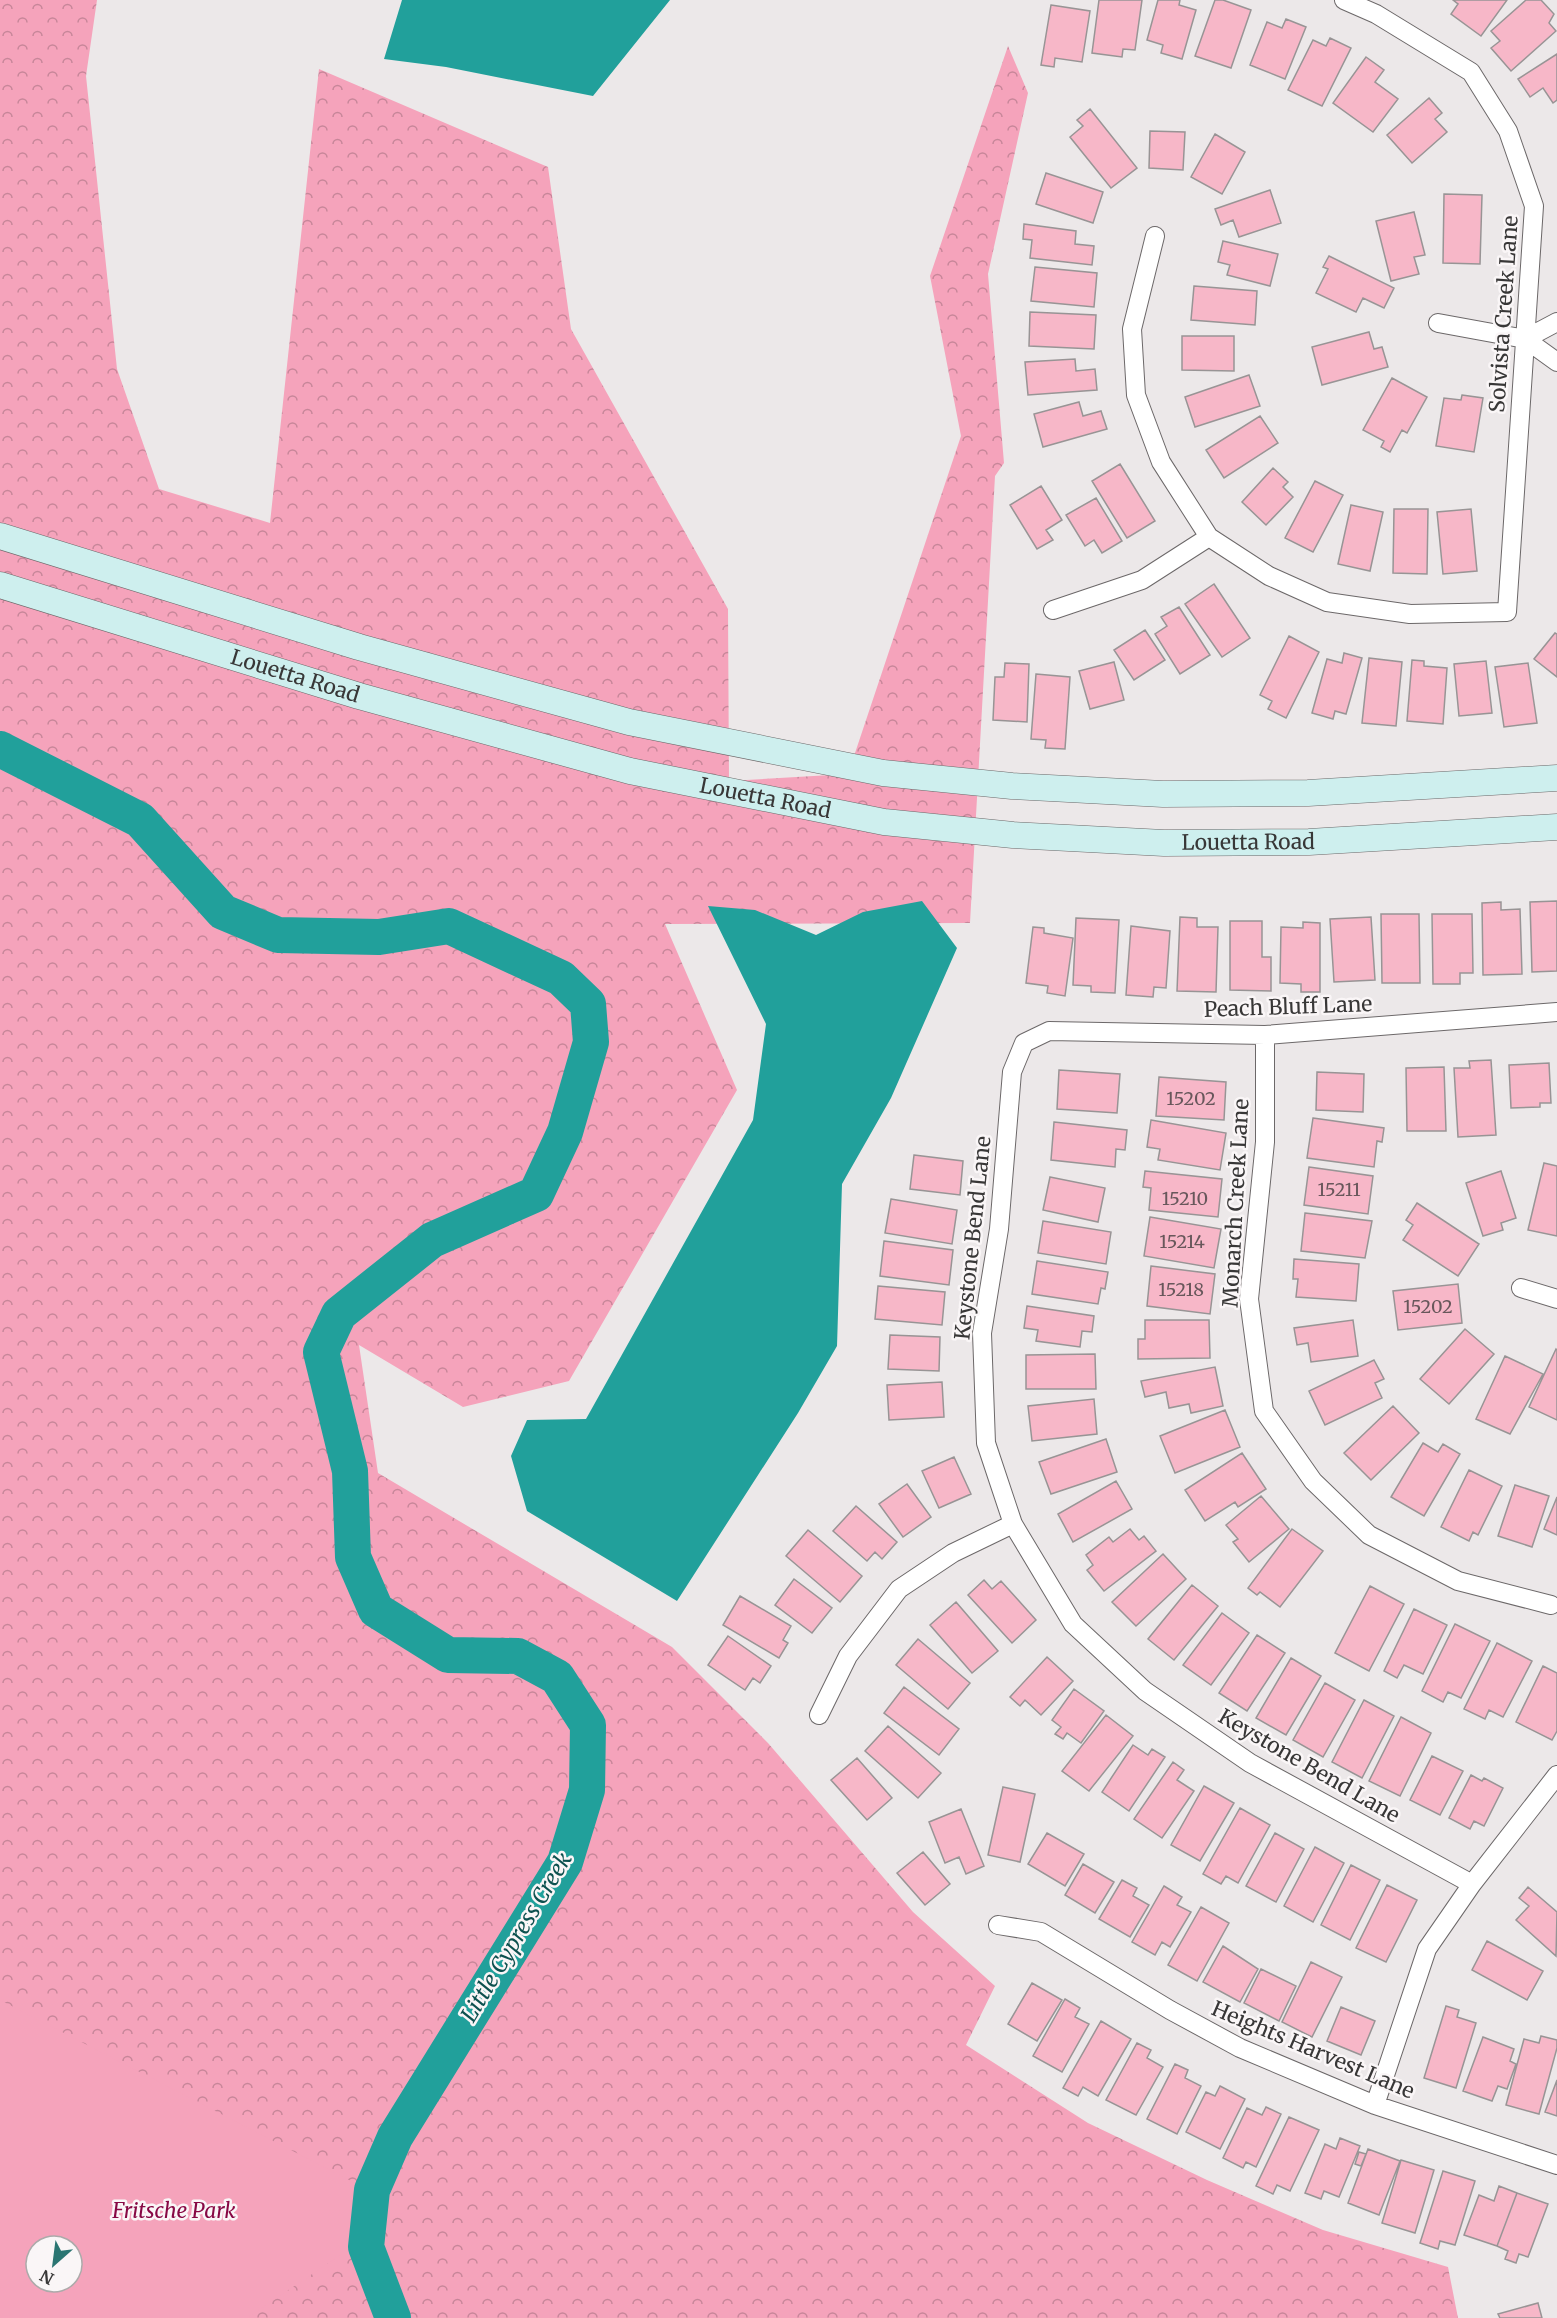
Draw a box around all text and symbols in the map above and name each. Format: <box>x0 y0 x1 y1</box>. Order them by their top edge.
street label: Solvista Creek Lane <box>1483 214 1524 413</box>
street label: Louetta Road <box>228 643 363 709</box>
street label: Louetta Road <box>697 771 834 824</box>
street label: Louetta Road <box>1181 828 1315 856</box>
street label: Peach Bluff Lane <box>1203 990 1373 1023</box>
house number: 15202 <box>1166 1087 1216 1110</box>
street label: Monarch Creek Lane <box>1217 1098 1254 1308</box>
street label: Keystone Bend Lane <box>948 1135 997 1341</box>
house number: 15211 <box>1317 1178 1361 1201</box>
house number: 15210 <box>1162 1187 1208 1210</box>
house number: 15214 <box>1159 1230 1205 1253</box>
house number: 15218 <box>1158 1278 1204 1301</box>
house number: 15202 <box>1403 1295 1453 1318</box>
street label: Keystone Bend Lane <box>1214 1703 1405 1828</box>
water label: Little Cypress Creek <box>454 1847 578 2027</box>
street label: Heights Harvest Lane <box>1208 1995 1419 2104</box>
park label: Fritsche Park <box>111 2197 236 2224</box>
north arrow <box>24 2234 84 2294</box>
text: N <box>36 2265 57 2289</box>

